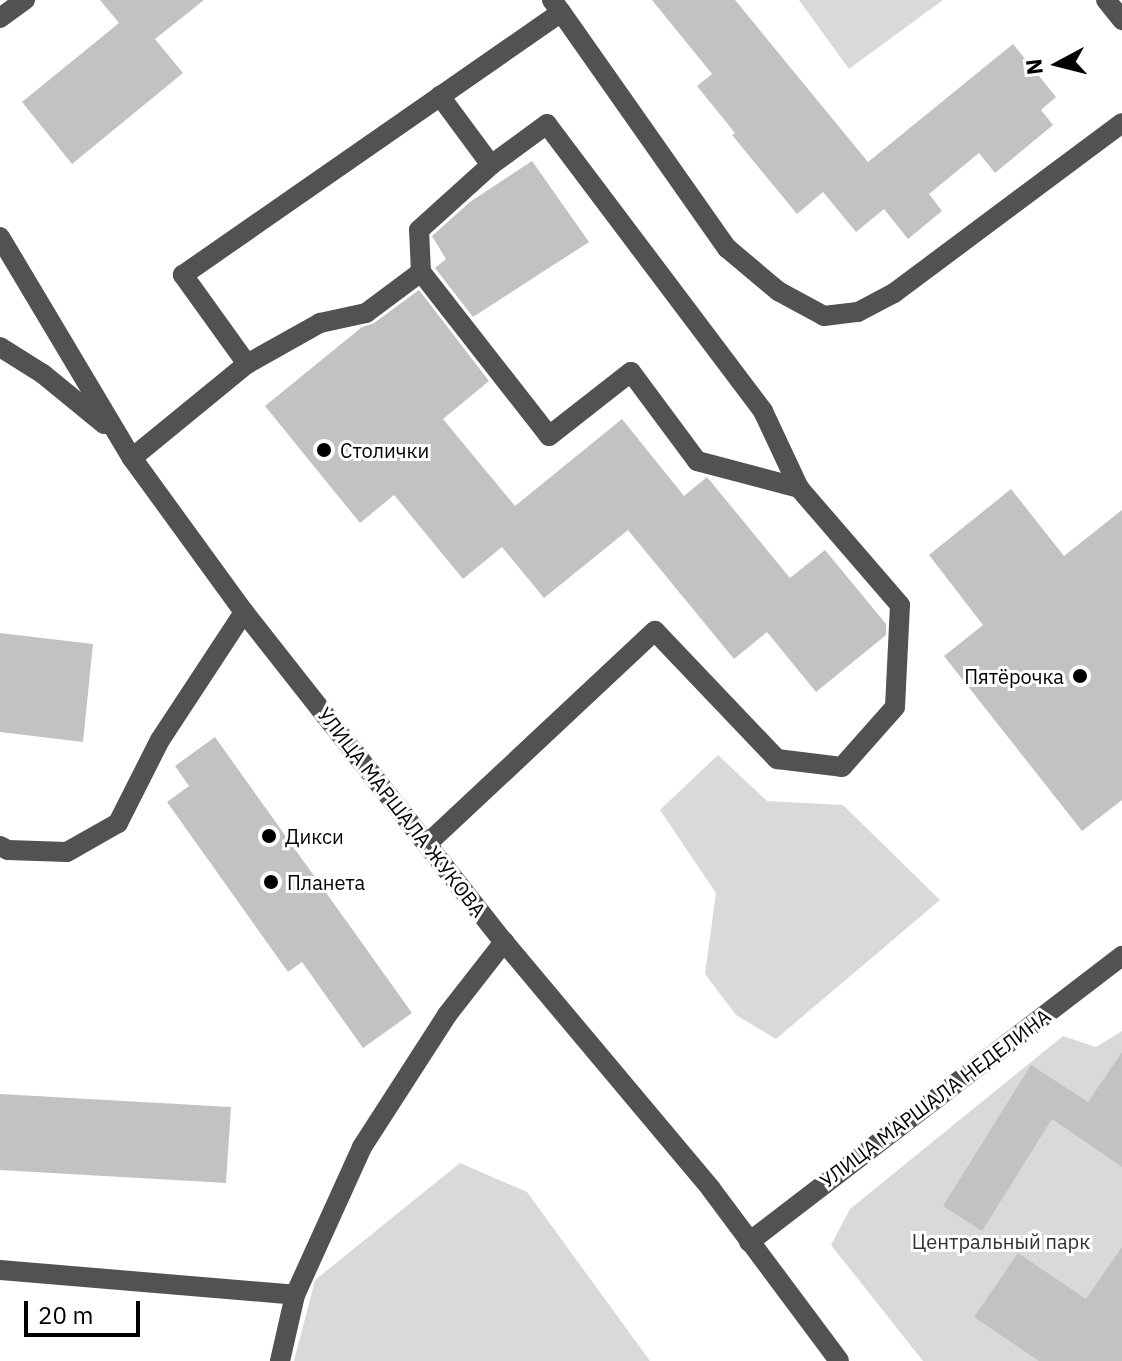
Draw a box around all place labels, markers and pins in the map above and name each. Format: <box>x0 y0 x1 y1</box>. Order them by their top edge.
place label: Столички <box>340 438 429 462</box>
marker: Столички <box>315 441 333 459</box>
place label: Пятёрочка <box>964 664 1064 688</box>
marker: Пятёрочка <box>1071 667 1089 685</box>
place label: Дикси <box>285 824 344 848</box>
marker: Дикси <box>260 827 278 845</box>
place label: Планета <box>287 870 365 894</box>
marker: Планета <box>262 873 280 891</box>

